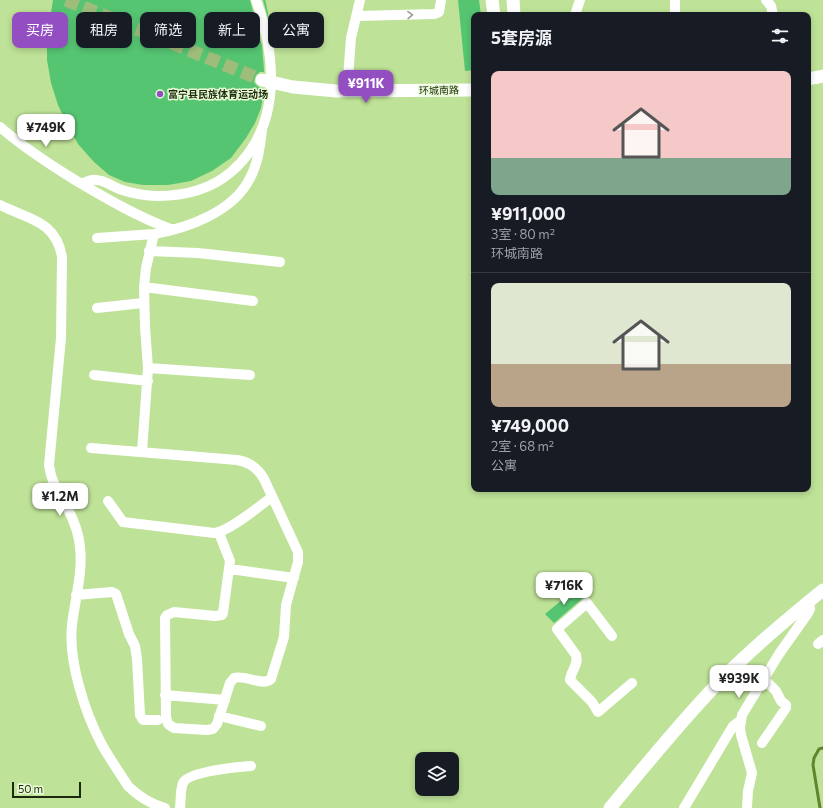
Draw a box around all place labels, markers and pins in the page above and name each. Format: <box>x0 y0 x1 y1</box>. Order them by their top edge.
pin: ¥911K <box>338 70 394 104</box>
place label: 富宁县民族体育运动场 <box>168 88 268 100</box>
marker: 富宁县民族体育运动场 <box>155 89 165 99</box>
pin: ¥749K <box>18 114 74 148</box>
pin: ¥1.2M <box>32 483 88 517</box>
pin: ¥716K <box>536 572 592 606</box>
pin: ¥939K <box>711 665 767 699</box>

